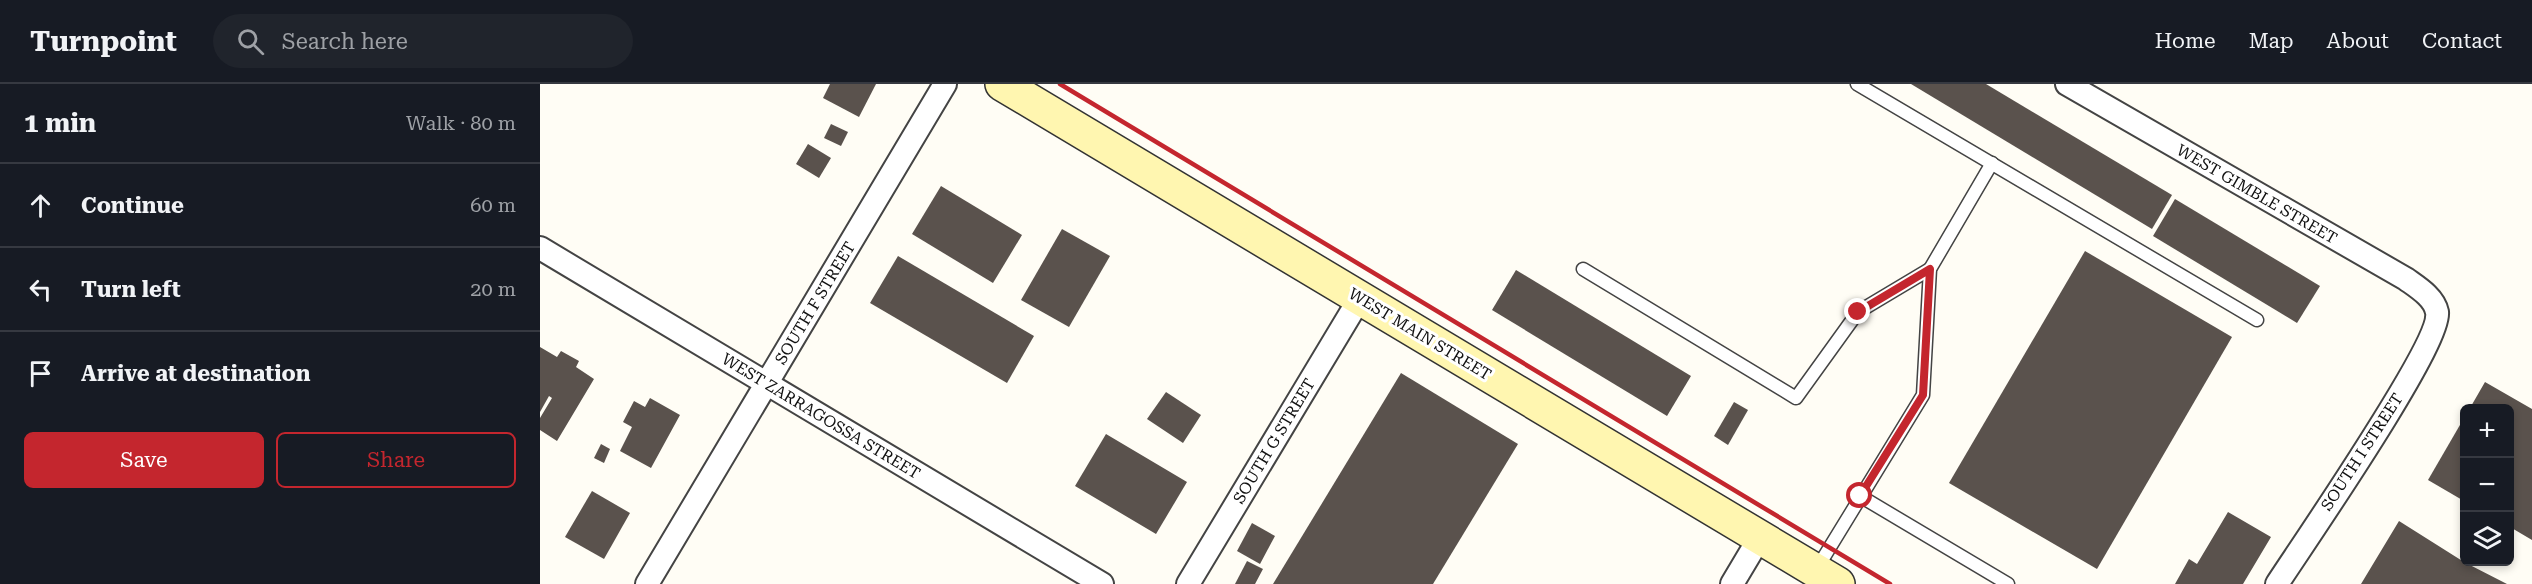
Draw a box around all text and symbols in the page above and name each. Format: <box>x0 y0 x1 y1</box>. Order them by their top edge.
search box <box>213 14 633 68</box>
text: Turnpoint <box>30 25 177 58</box>
icon: search <box>234 25 267 58</box>
text: Search here <box>282 29 408 54</box>
text: Home <box>2155 29 2216 53</box>
text: Map <box>2249 29 2294 53</box>
text: About <box>2327 29 2389 53</box>
text: Contact <box>2422 29 2502 53</box>
text: 1 min <box>24 108 96 138</box>
text: Walk · 80 m <box>406 111 516 135</box>
street label: WEST GIMBLE STREET <box>2173 140 2341 248</box>
icon: ahead <box>24 189 57 222</box>
text: Continue <box>81 193 184 218</box>
text: 60 m <box>470 193 516 217</box>
street label: SOUTH F STREET <box>771 238 859 368</box>
icon: left <box>24 273 57 306</box>
text: Turn left <box>81 277 181 302</box>
text: 20 m <box>470 277 516 301</box>
street label: WEST MAIN STREET <box>1345 284 1495 384</box>
route end <box>1844 298 1870 324</box>
street label: WEST ZARRAGOSSA STREET <box>718 349 924 483</box>
icon: arrive <box>24 357 57 390</box>
text: Arrive at destination <box>81 361 310 386</box>
street label: SOUTH G STREET <box>1229 375 1319 507</box>
street label: SOUTH I STREET <box>2317 390 2407 514</box>
map controls <box>2460 404 2514 566</box>
button: + <box>2460 404 2514 458</box>
button: Save <box>24 432 264 488</box>
button: Share <box>276 432 516 488</box>
button: − <box>2460 458 2514 512</box>
route start <box>1846 482 1872 508</box>
button: layers <box>2460 512 2514 566</box>

